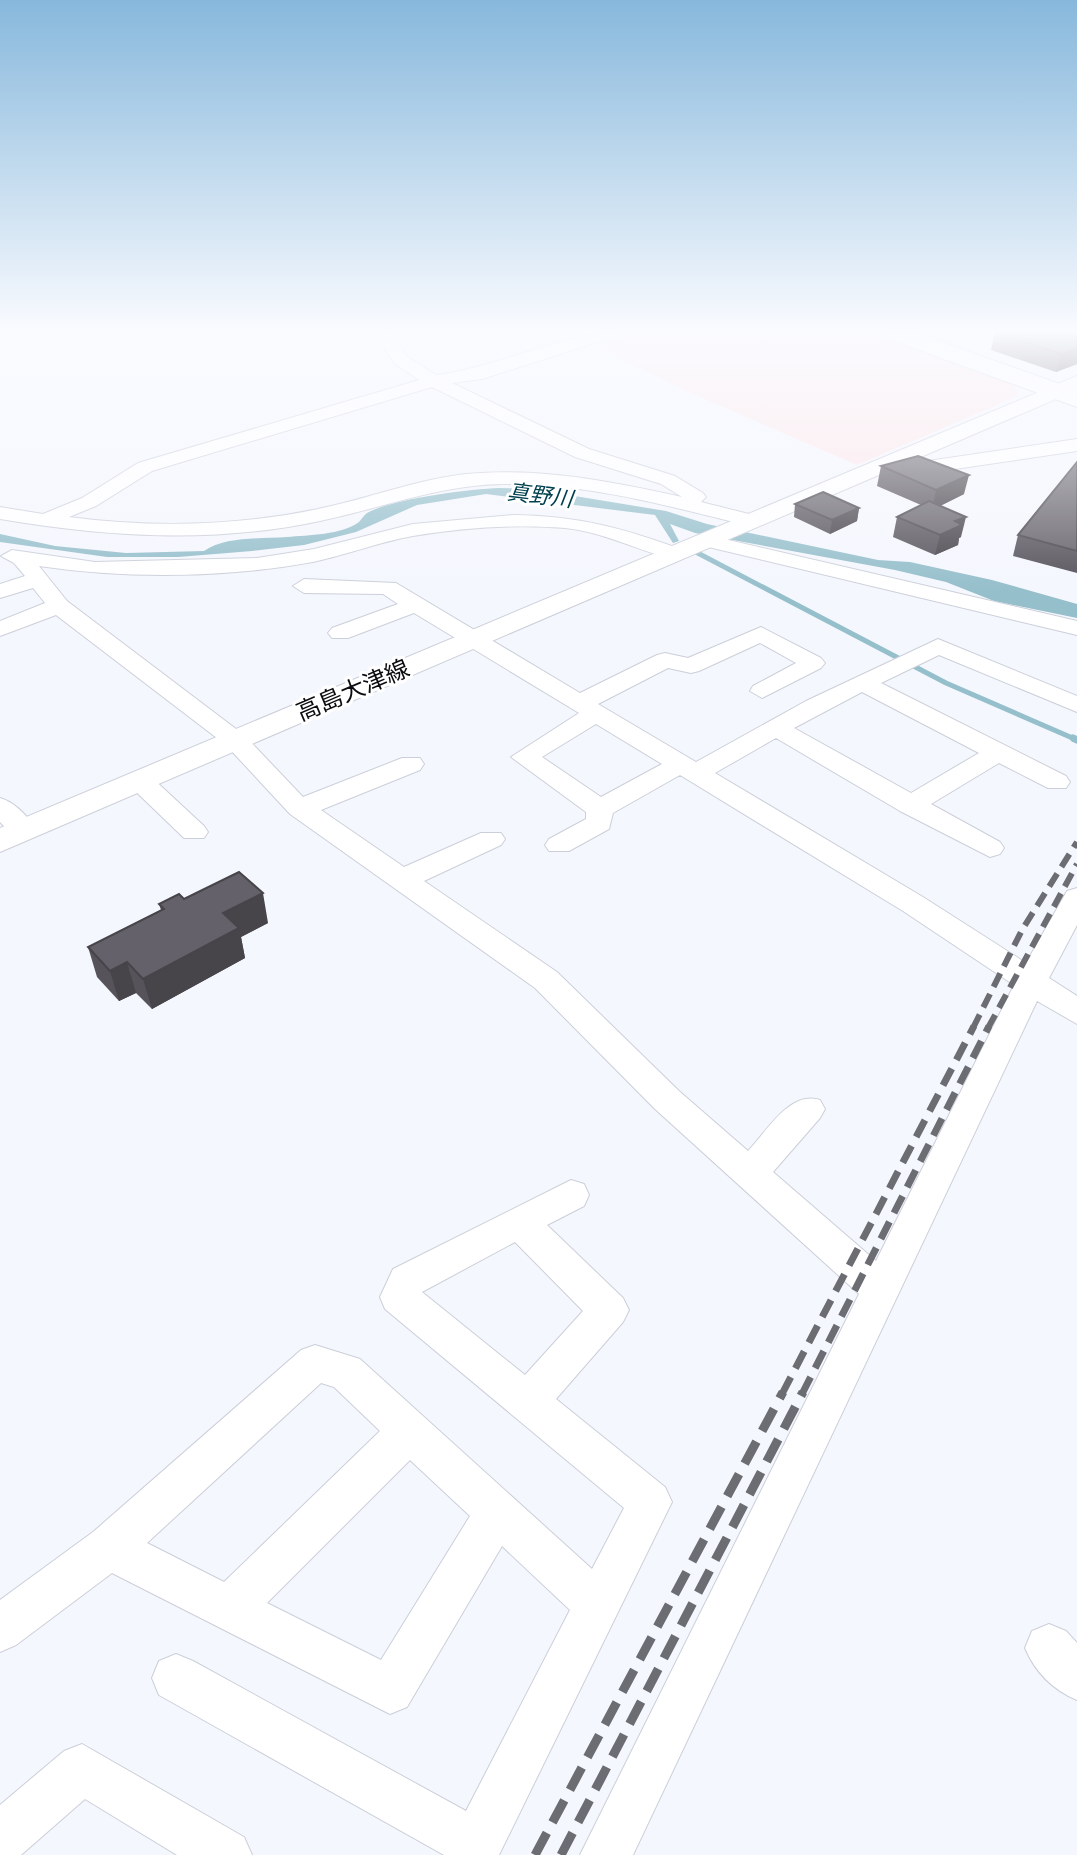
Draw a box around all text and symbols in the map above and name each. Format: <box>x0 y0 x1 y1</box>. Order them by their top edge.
water label: 真野川 <box>505 476 577 516</box>
street label: 高島大津線 <box>291 651 415 731</box>

